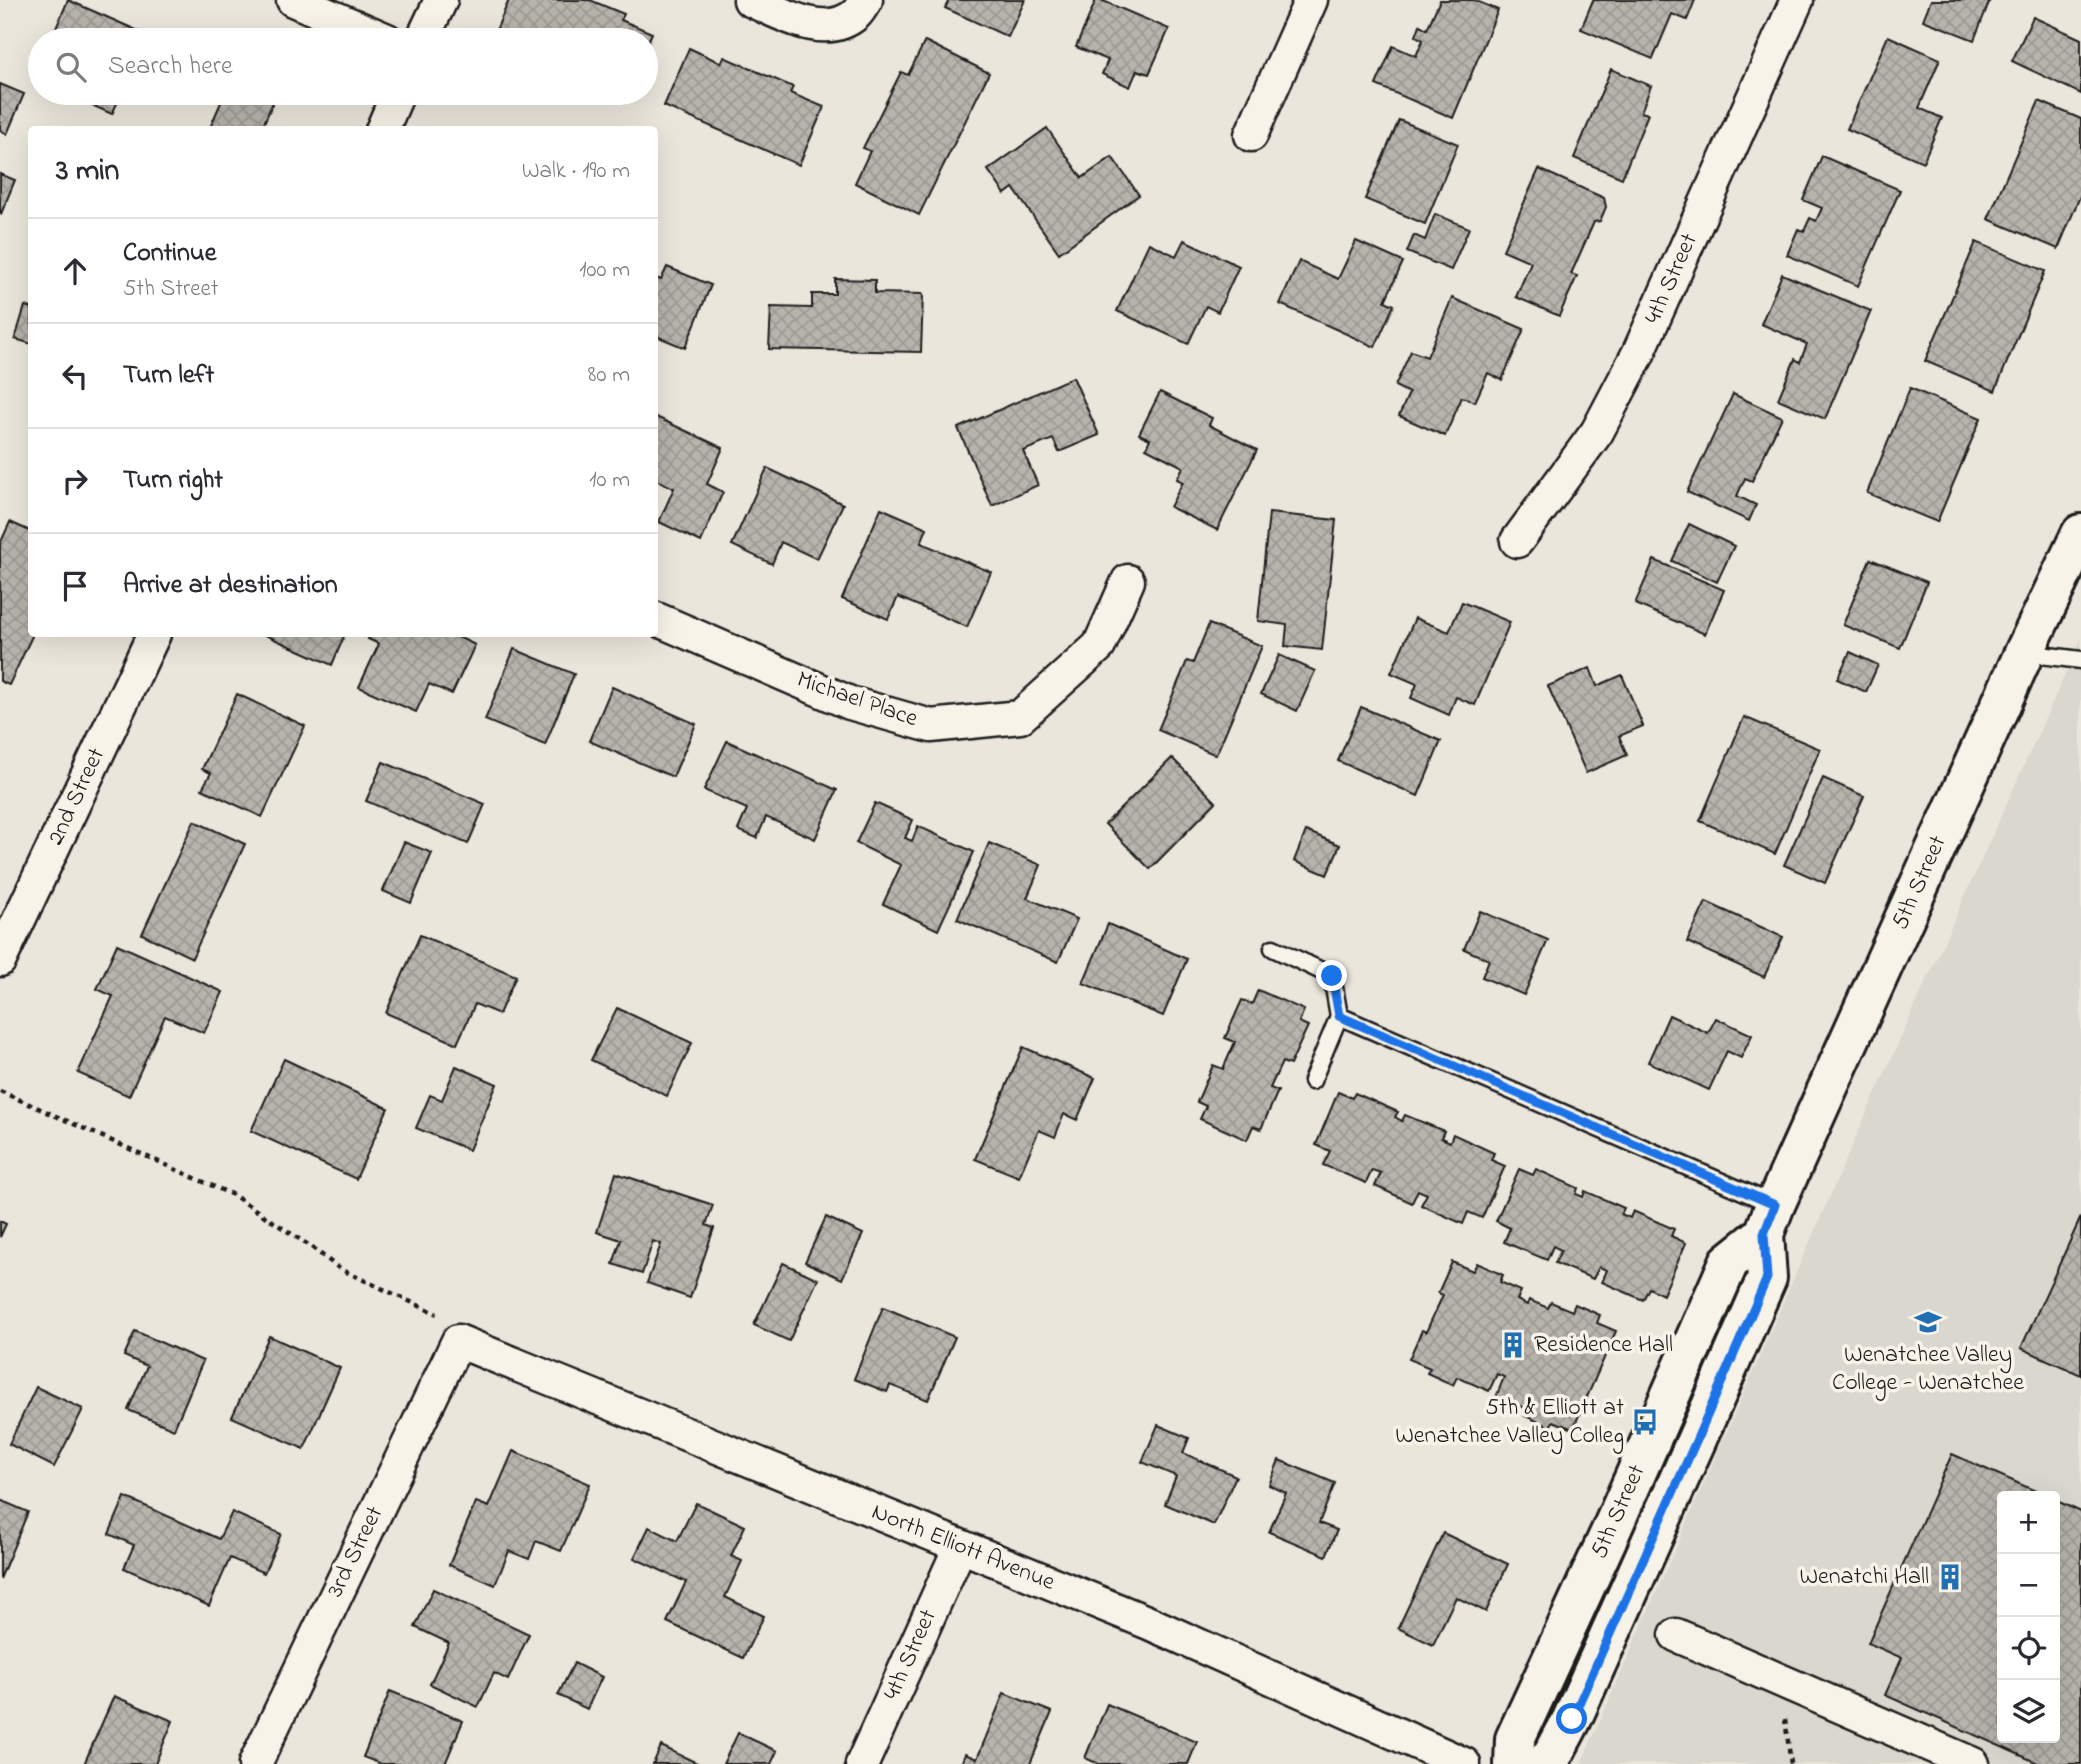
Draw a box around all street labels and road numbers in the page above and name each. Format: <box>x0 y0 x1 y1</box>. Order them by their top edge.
street label: 4th Street <box>1637 228 1707 330</box>
street label: Michael Place <box>792 663 922 737</box>
street label: 2nd Street <box>39 743 115 851</box>
street label: 5th Street <box>1884 830 1956 936</box>
street label: 5th Street <box>1583 1459 1655 1565</box>
street label: North Elliott Avenue <box>866 1495 1060 1601</box>
street label: 3rd Street <box>319 1501 393 1603</box>
street label: 4th Street <box>876 1604 946 1706</box>

